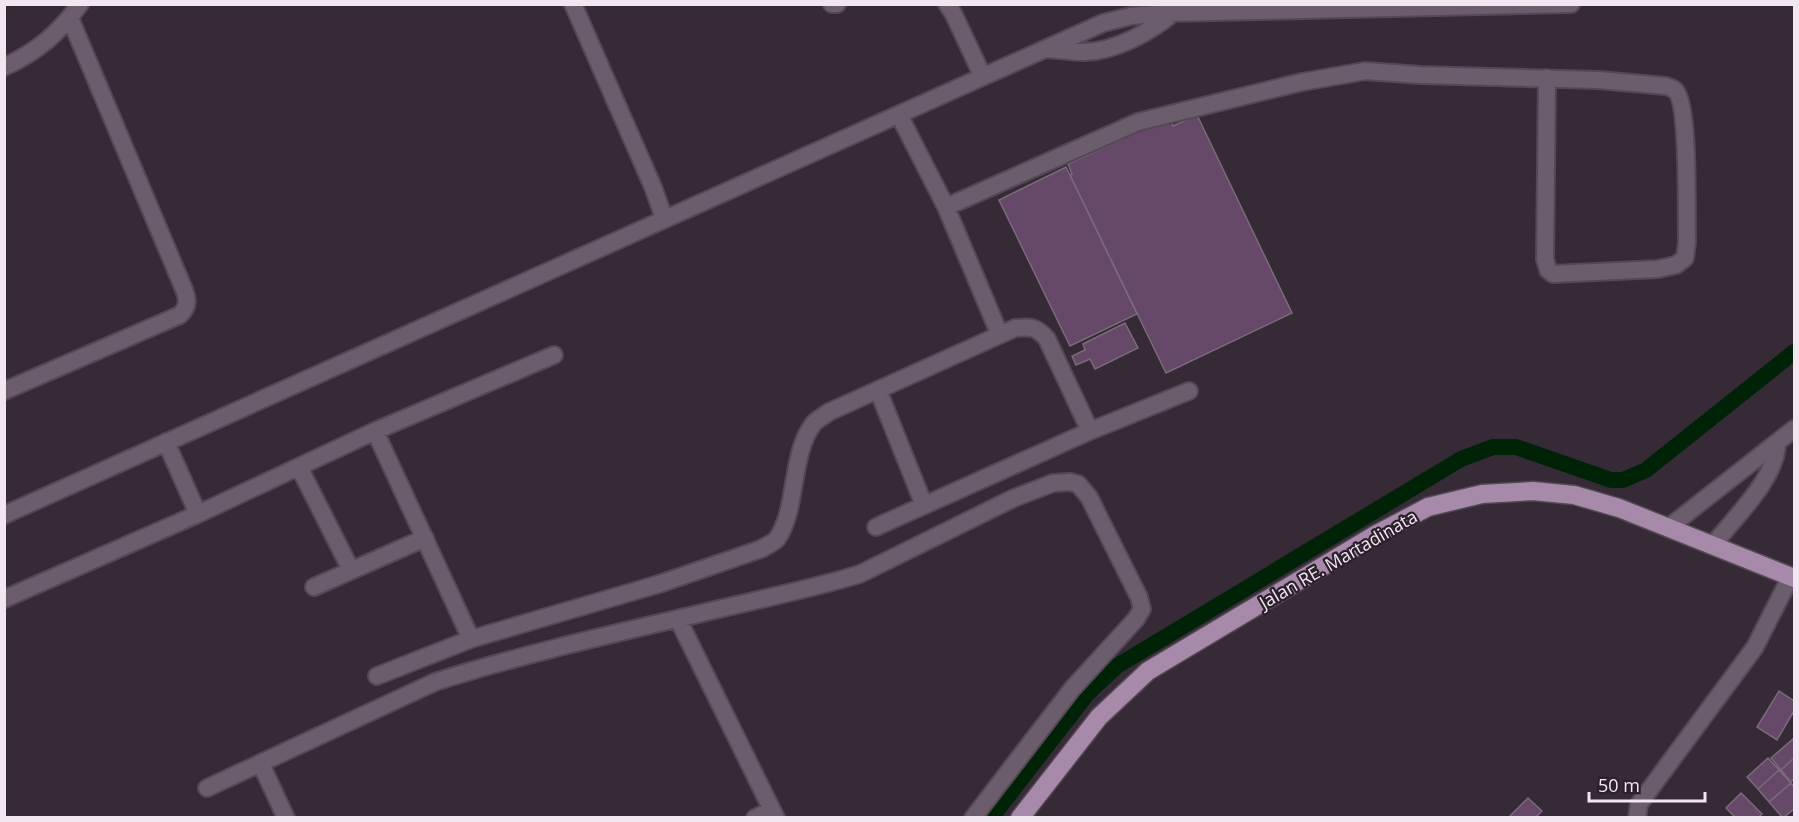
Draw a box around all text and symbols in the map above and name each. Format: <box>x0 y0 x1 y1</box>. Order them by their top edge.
street label: Jalan RE. Martadinata <box>1253 504 1421 615</box>
scale bar <box>1589 765 1704 803</box>
text: 50 m <box>1598 773 1640 797</box>

